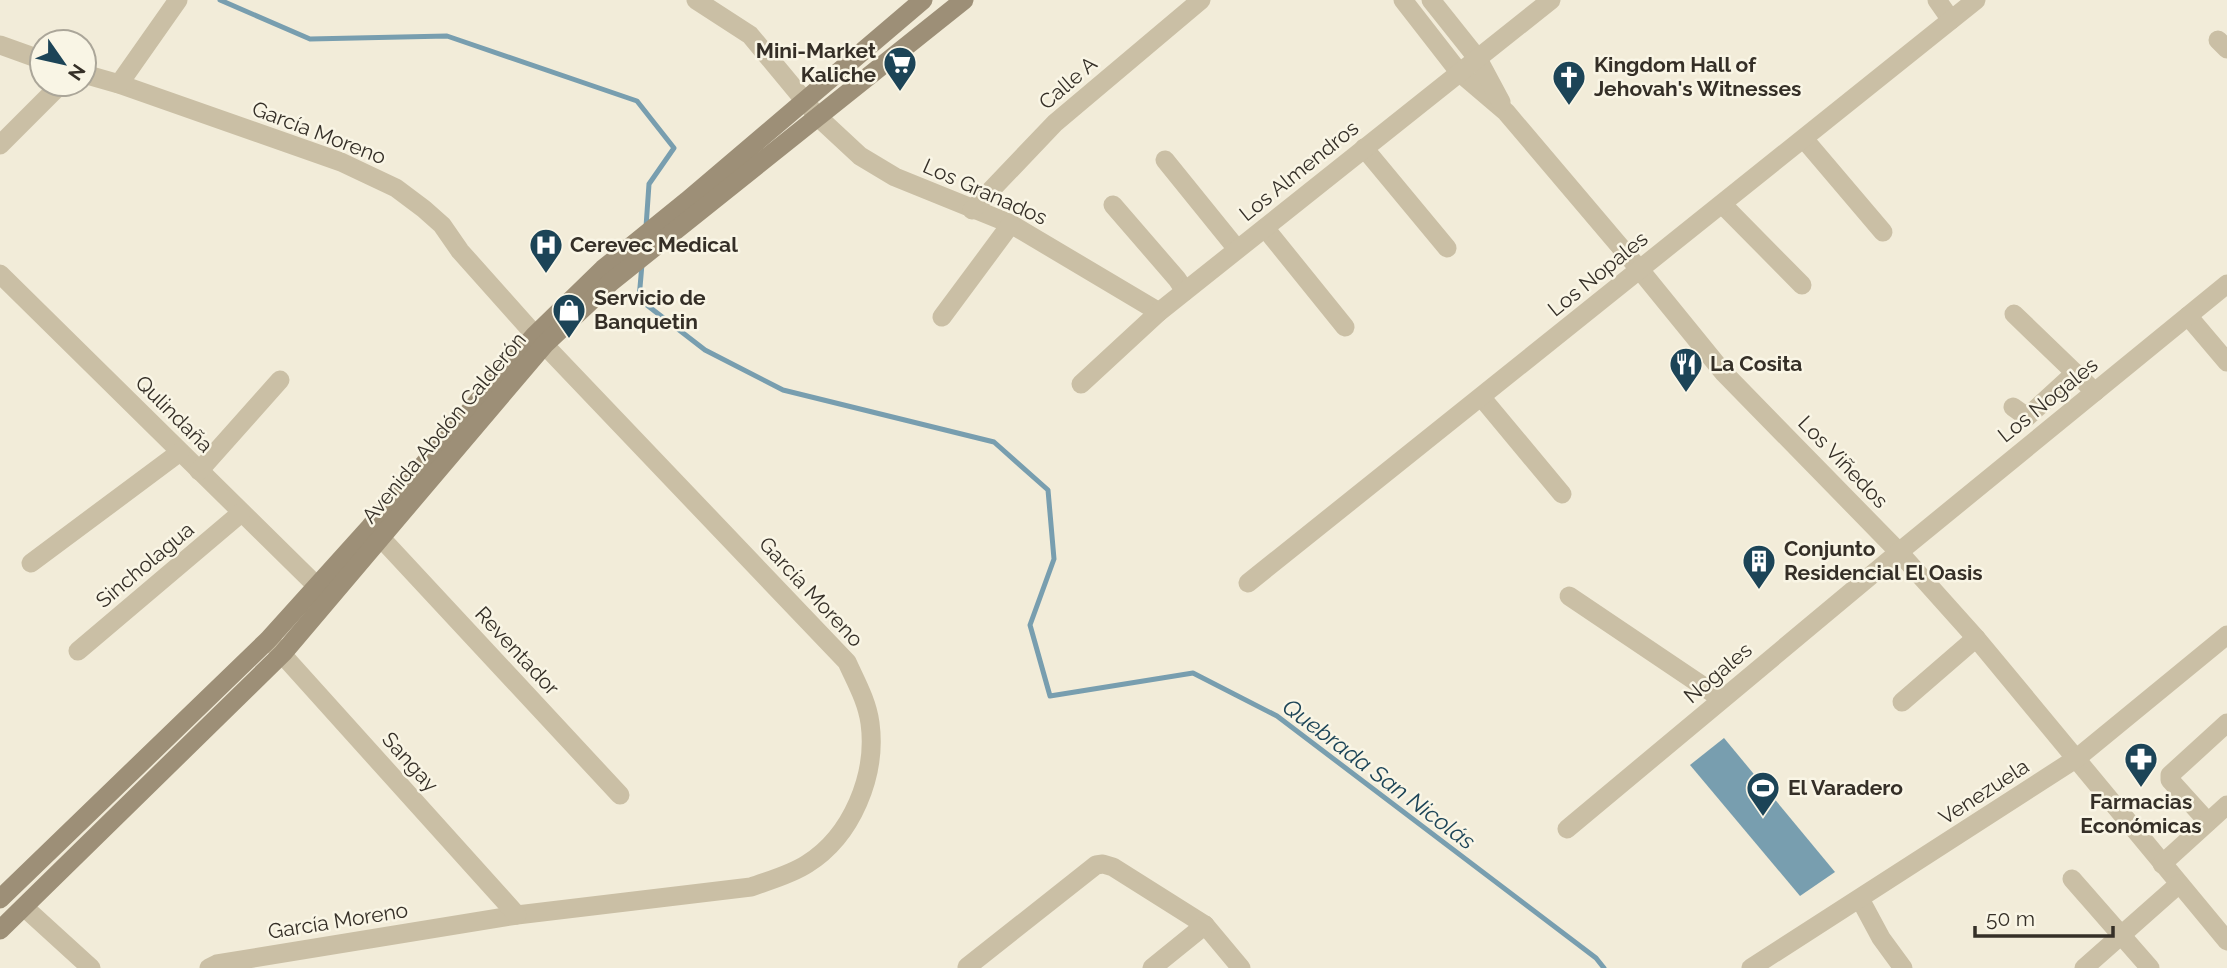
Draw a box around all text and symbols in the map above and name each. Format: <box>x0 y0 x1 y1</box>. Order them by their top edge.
north arrow <box>28 28 98 98</box>
place label: Mini-Market Kaliche <box>756 38 876 87</box>
supermarket icon: Mini-Market Kaliche <box>881 44 919 93</box>
street label: Calle A <box>1034 51 1102 115</box>
place label: Kingdom Hall of Jehovah's Witnesses <box>1594 52 1801 101</box>
church icon: Kingdom Hall of Jehovah's Witnesses <box>1550 58 1588 107</box>
text: N <box>64 60 90 85</box>
street label: García Moreno <box>249 96 390 170</box>
street label: Los Almendros <box>1234 115 1363 226</box>
street label: Los Granados <box>919 153 1051 230</box>
hospital icon: Cerevec Medical <box>527 226 565 275</box>
street label: Los Nopales <box>1543 226 1653 321</box>
place label: Cerevec Medical <box>570 232 738 257</box>
place label: Servicio de Banquetin <box>594 285 706 334</box>
shop icon: Servicio de Banquetin <box>550 291 588 340</box>
street label: Avenida Abdón Calderón <box>356 327 531 528</box>
restaurant icon: La Cosita <box>1667 345 1705 394</box>
place label: La Cosita <box>1710 351 1802 376</box>
street label: Los Nogales <box>1993 352 2103 447</box>
street label: Qulindaña <box>131 370 218 457</box>
street label: Los Viñedos <box>1793 410 1893 513</box>
street label: Sincholagua <box>91 517 199 613</box>
street label: García Moreno <box>754 531 869 652</box>
place label: Conjunto Residencial El Oasis <box>1784 536 1983 585</box>
building icon: Conjunto Residencial El Oasis <box>1740 542 1778 591</box>
street label: Reventador <box>470 601 565 701</box>
street label: Nogales <box>1679 637 1757 708</box>
water label: Quebrada San Nicolás <box>1278 693 1481 855</box>
street label: Sangay <box>377 727 444 797</box>
pharmacy icon: Farmacias Económicas <box>2122 740 2160 789</box>
street label: Venezuela <box>1934 753 2033 830</box>
sports icon: El Varadero <box>1744 769 1782 818</box>
place label: El Varadero <box>1788 775 1903 800</box>
place label: Farmacias Económicas <box>2080 789 2202 838</box>
scale bar <box>1975 894 2113 938</box>
street label: García Moreno <box>266 897 410 944</box>
text: 50 m <box>1986 906 2035 931</box>

